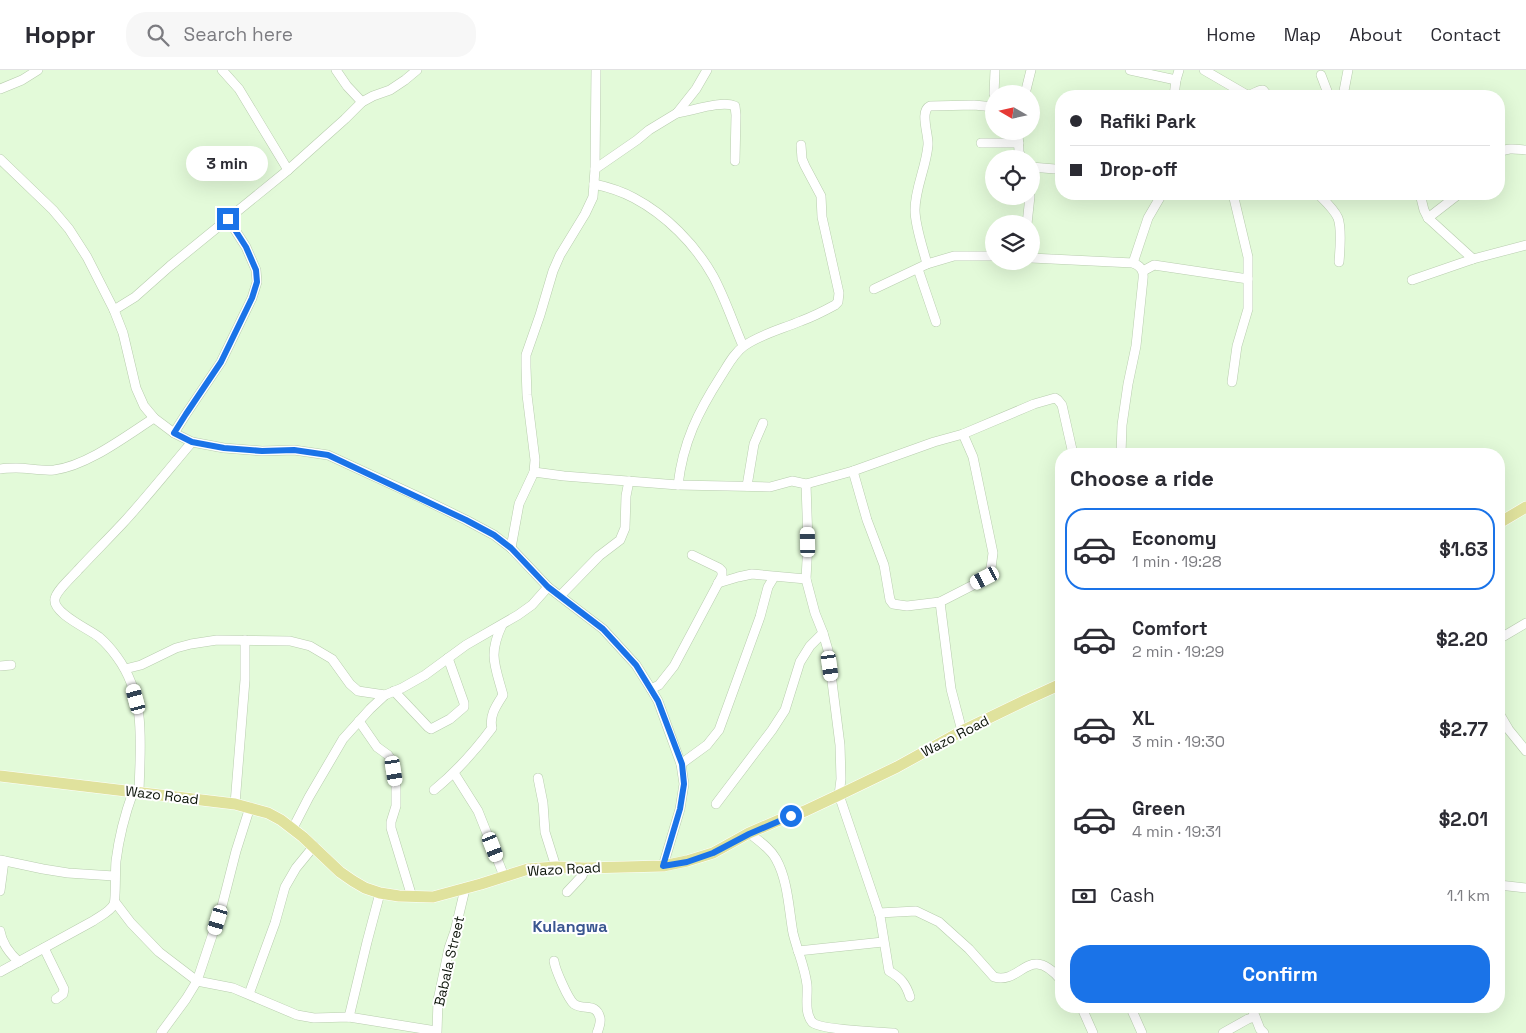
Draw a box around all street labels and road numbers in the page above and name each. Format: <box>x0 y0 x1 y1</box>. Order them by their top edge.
street label: Wazo Road <box>918 711 992 761</box>
street label: Wazo Road <box>124 782 200 808</box>
street label: Wazo Road <box>527 858 601 880</box>
street label: Babala Street <box>430 914 468 1008</box>

